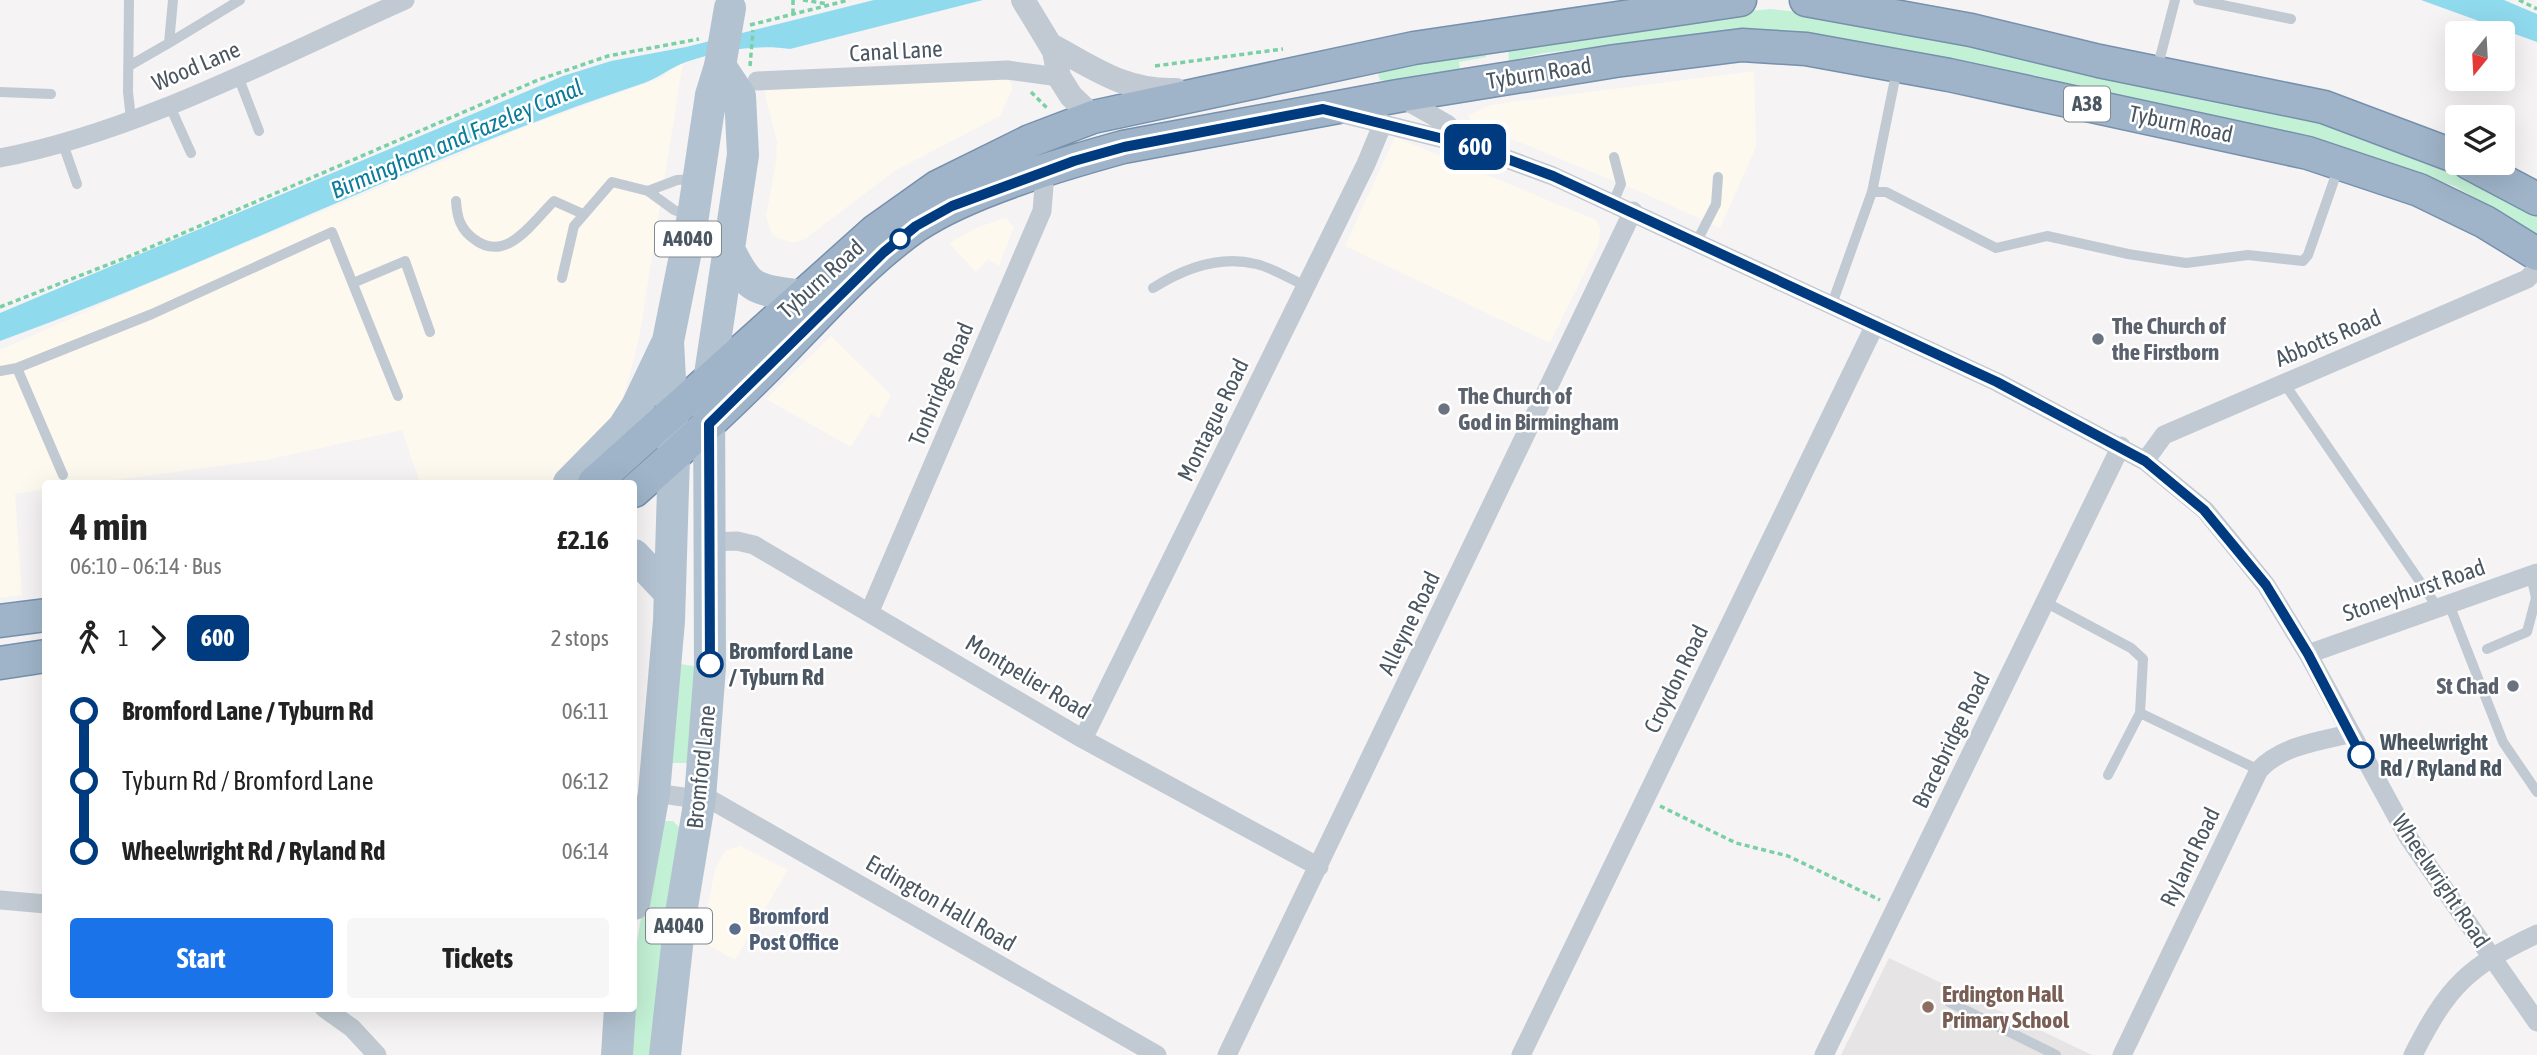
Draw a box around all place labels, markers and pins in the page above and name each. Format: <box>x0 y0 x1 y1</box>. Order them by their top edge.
unlabelled marker <box>890 229 910 249</box>
place label: The Church of the Firstborn <box>2111 313 2226 365</box>
marker: The Church of the Firstborn <box>2090 331 2106 347</box>
place label: The Church of God in Birmingham <box>1458 383 1619 435</box>
marker: The Church of God in Birmingham <box>1436 401 1452 417</box>
place label: Bromford Lane / Tyburn Rd <box>729 638 853 690</box>
marker: Bromford Lane / Tyburn Rd <box>697 651 723 677</box>
place label: St Chad <box>2436 673 2499 699</box>
marker: St Chad <box>2505 678 2521 694</box>
place label: Wheelwright Rd / Ryland Rd <box>2379 729 2502 781</box>
marker: Wheelwright Rd / Ryland Rd <box>2348 742 2374 768</box>
place label: Bromford Post Office <box>749 903 839 955</box>
marker: Bromford Post Office <box>727 921 743 937</box>
place label: Erdington Hall Primary School <box>1942 981 2070 1033</box>
marker: Erdington Hall Primary School <box>1920 999 1936 1015</box>

